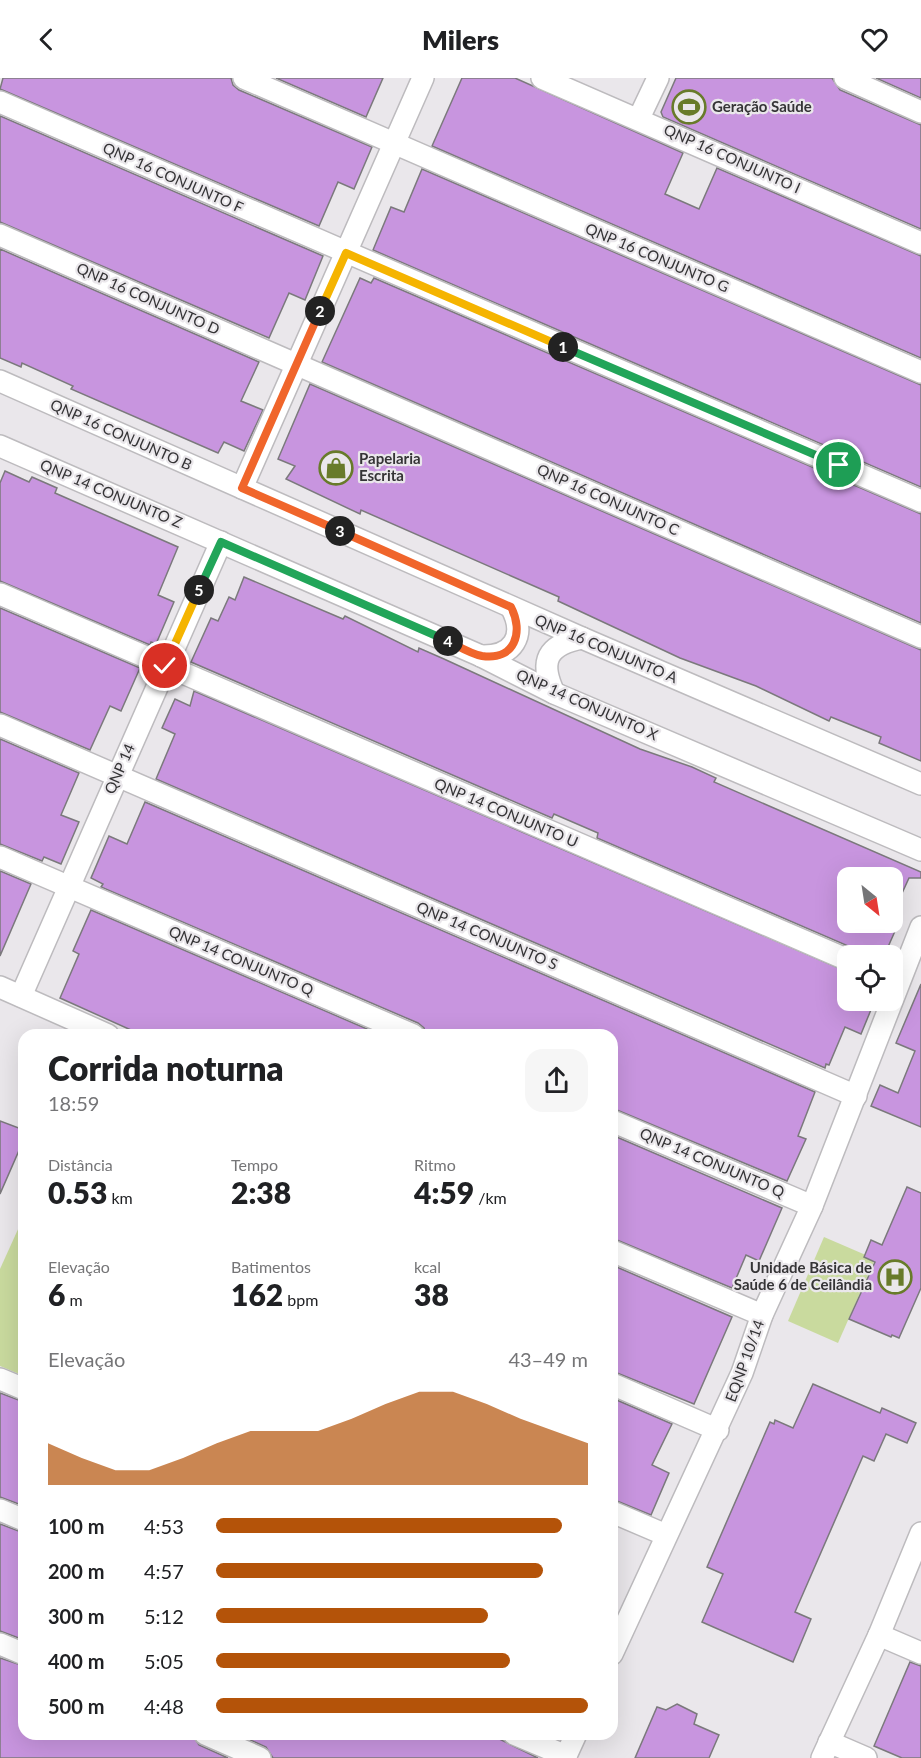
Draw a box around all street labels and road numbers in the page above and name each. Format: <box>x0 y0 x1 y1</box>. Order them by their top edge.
street label: QNP 16 CONJUNTO I <box>661 120 804 196</box>
street label: QNP 16 CONJUNTO F <box>100 138 246 216</box>
street label: QNP 16 CONJUNTO G <box>583 219 732 296</box>
street label: QNP 16 CONJUNTO D <box>74 258 223 338</box>
street label: QNP 16 CONJUNTO B <box>48 395 195 473</box>
street label: QNP 14 CONJUNTO Z <box>38 455 185 531</box>
street label: QNP 16 CONJUNTO C <box>535 460 682 539</box>
street label: QNP 16 CONJUNTO A <box>532 610 681 687</box>
street label: QNP 14 CONJUNTO X <box>514 665 661 744</box>
street label: QNP 14 <box>100 740 138 797</box>
street label: QNP 14 CONJUNTO U <box>432 774 581 851</box>
street label: QNP 14 CONJUNTO S <box>414 897 561 973</box>
street label: QNP 14 CONJUNTO Q <box>166 921 316 999</box>
street label: QNP 14 CONJUNTO Q <box>637 1123 787 1201</box>
street label: EQNP 10/14 <box>721 1317 767 1404</box>

